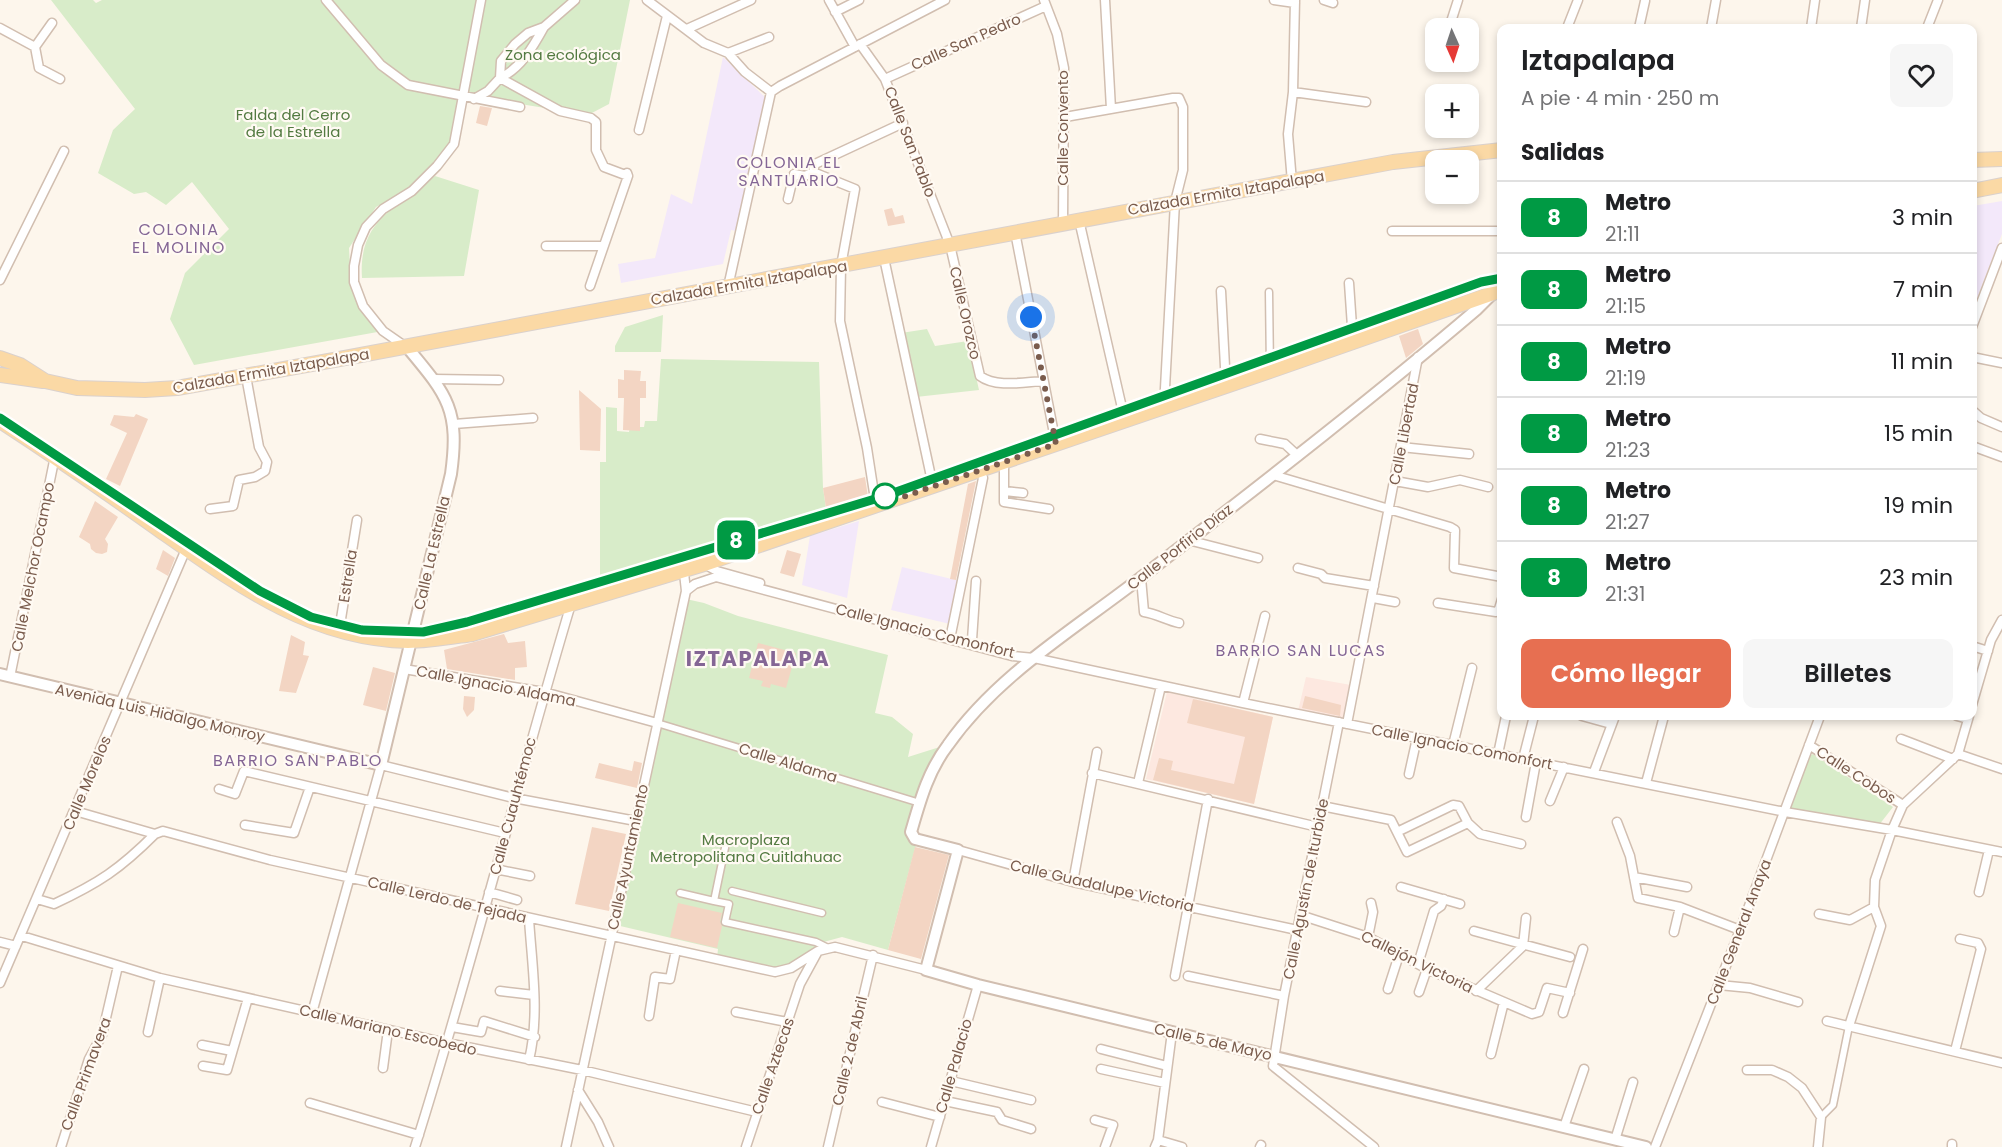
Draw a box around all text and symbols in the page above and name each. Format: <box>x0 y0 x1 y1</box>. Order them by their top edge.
street label: Calle San Pedro <box>907 8 1024 75</box>
north arrow <box>1425 18 1479 72</box>
map controls <box>1425 18 1479 204</box>
text: Iztapalapa <box>1521 41 1675 80</box>
park label: Zona ecológica <box>505 44 621 65</box>
button: heart <box>1890 44 1953 107</box>
street label: Calle Convento <box>1052 70 1073 186</box>
street label: Calle San Pablo <box>880 83 941 200</box>
button: + <box>1425 84 1479 138</box>
text: A pie · 4 min · 250 m <box>1521 84 1719 112</box>
park label: Falda del Cerro de la Estrella <box>236 104 350 142</box>
text: Salidas <box>1521 137 1605 168</box>
button: − <box>1425 150 1479 204</box>
district label: COLONIA EL SANTUARIO <box>737 151 841 192</box>
street label: Calzada Ermita Iztapalapa <box>1126 165 1326 220</box>
text: Metro <box>1605 187 1671 218</box>
text: 3 min <box>1892 202 1953 233</box>
text: 8 <box>1547 203 1561 232</box>
district label: COLONIA EL MOLINO <box>132 218 226 259</box>
text: 21:11 <box>1605 220 1640 248</box>
street label: Calzada Ermita Iztapalapa <box>649 255 849 310</box>
text: Metro <box>1605 259 1671 290</box>
street label: Calle Orozco <box>945 264 986 361</box>
text: 7 min <box>1893 274 1953 305</box>
text: 8 <box>1547 275 1561 304</box>
text: 21:15 <box>1605 292 1646 320</box>
your location <box>1016 302 1046 332</box>
text: Metro <box>1605 331 1671 362</box>
street label: Calzada Ermita Iztapalapa <box>171 343 371 398</box>
text: 11 min <box>1891 346 1953 377</box>
text: 8 <box>1547 347 1561 376</box>
text: 21:19 <box>1605 364 1646 392</box>
street label: Calle Libertad <box>1383 381 1424 487</box>
text: Metro <box>1605 403 1671 434</box>
text: 15 min <box>1884 418 1953 449</box>
text: 8 <box>1547 419 1561 448</box>
text: 21:23 <box>1605 436 1650 464</box>
text: Metro <box>1605 475 1671 506</box>
street label: Calle Melchor Ocampo <box>6 480 59 654</box>
unlabelled marker <box>872 483 898 509</box>
text: 19 min <box>1884 490 1953 521</box>
text: 8 <box>1547 491 1561 520</box>
street label: Calle La Estrella <box>408 494 455 612</box>
street label: Calle Porfirio Díaz <box>1122 498 1237 595</box>
text: 21:27 <box>1605 508 1650 536</box>
line badge: 8 <box>716 520 756 560</box>
text: 8 <box>729 526 743 555</box>
text: Metro <box>1605 547 1671 578</box>
street label: Estrella <box>333 548 362 604</box>
text: 23 min <box>1879 562 1953 593</box>
text: 8 <box>1547 563 1561 592</box>
text: 21:31 <box>1605 580 1645 608</box>
street label: Calle Ignacio Comonfort <box>833 598 1017 663</box>
district label: BARRIO SAN LUCAS <box>1216 639 1386 662</box>
button: Cómo llegar <box>1521 639 1731 708</box>
button: Billetes <box>1743 639 1953 708</box>
district label: IZTAPALAPA <box>686 644 830 673</box>
street label: Calle Ignacio Aldama <box>415 660 578 711</box>
street label: Avenida Luis Hidalgo Monroy <box>53 678 268 747</box>
street label: Calle Ignacio Comonfort <box>1370 719 1554 774</box>
street label: Calle Morelos <box>57 732 116 833</box>
street label: Calle Cuauhtémoc <box>484 735 541 877</box>
street label: Calle Aldama <box>736 738 840 787</box>
street label: Calle Cobos <box>1812 741 1900 808</box>
district label: BARRIO SAN PABLO <box>213 749 383 772</box>
street label: Calle Ayuntamiento <box>602 782 653 932</box>
street label: Calle Agustín de Iturbide <box>1278 797 1333 981</box>
park label: Macroplaza Metropolitana Cuitlahuac <box>650 829 842 867</box>
street label: Calle Guadalupe Victoria <box>1008 854 1196 917</box>
street label: Calle General Anaya <box>1701 856 1776 1008</box>
street label: Calle Lerdo de Tejada <box>366 871 529 928</box>
street label: Callejón Victoria <box>1357 925 1477 998</box>
street label: Calle 2 de Abril <box>827 994 872 1108</box>
street label: Calle Mariano Escobedo <box>297 999 479 1060</box>
street label: Calle Primavera <box>55 1014 116 1134</box>
street label: Calle Aztecas <box>746 1014 799 1117</box>
street label: Calle Palacio <box>930 1016 977 1116</box>
street label: Calle 5 de Mayo <box>1152 1018 1274 1065</box>

